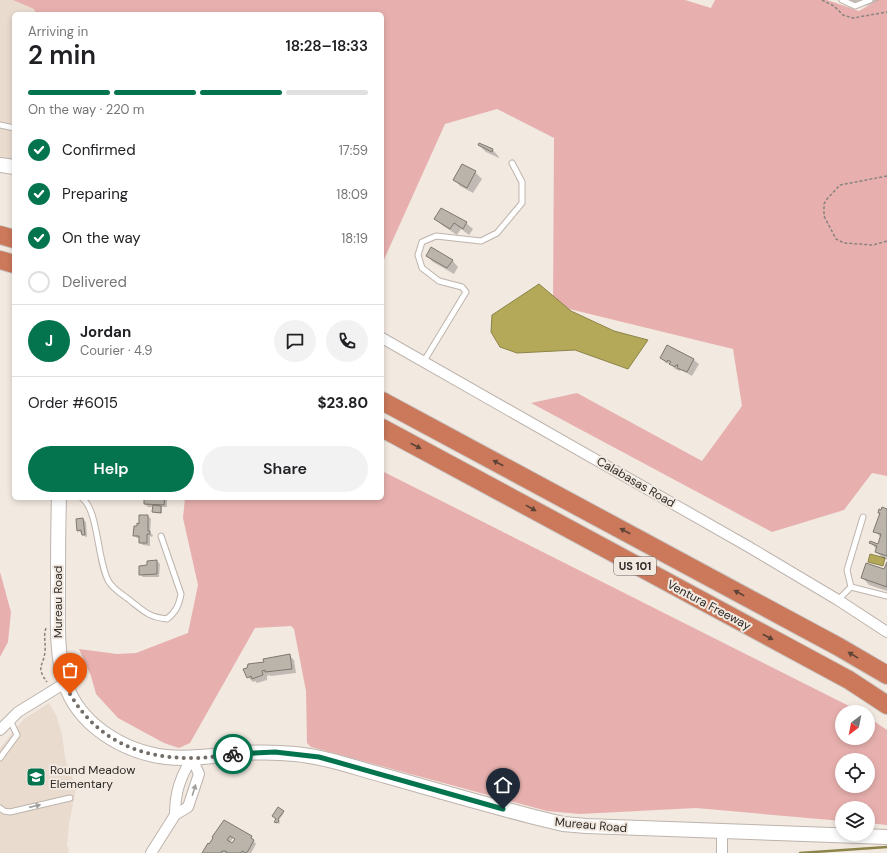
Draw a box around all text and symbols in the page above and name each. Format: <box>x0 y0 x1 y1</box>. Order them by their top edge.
text: Arriving in <box>28 23 88 40</box>
text: 18:28–18:33 <box>285 36 368 56</box>
text: 2 min <box>28 38 96 72</box>
text: On the way · 220 m <box>28 101 144 118</box>
icon: check <box>28 139 50 161</box>
text: Confirmed <box>62 140 136 160</box>
text: 17:59 <box>339 142 368 159</box>
icon: check <box>28 183 50 205</box>
text: Preparing <box>62 184 128 204</box>
text: 18:09 <box>336 186 368 203</box>
icon: check <box>28 227 50 249</box>
text: On the way <box>62 228 141 248</box>
text: 18:19 <box>341 230 368 247</box>
text: Delivered <box>62 272 127 292</box>
button: chat <box>274 320 316 362</box>
button: phone <box>326 320 368 362</box>
text: Jordan <box>80 322 131 342</box>
text: J <box>45 331 53 351</box>
text: Courier · 4.9 <box>80 342 152 359</box>
text: Order #6015 <box>28 393 118 413</box>
text: $23.80 <box>317 393 368 413</box>
one-way arrow <box>411 443 422 450</box>
button: Help <box>28 446 194 492</box>
button: Share <box>202 446 368 492</box>
street label: Calabasas Road <box>594 453 678 511</box>
one-way arrow <box>492 460 504 466</box>
one-way arrow <box>525 505 537 512</box>
one-way arrow <box>619 528 631 535</box>
road number: US 101 <box>614 557 656 575</box>
street label: Mureau Road <box>50 566 66 638</box>
street label: Ventura Freeway <box>664 576 754 634</box>
one-way arrow <box>733 590 745 596</box>
one-way arrow <box>762 634 774 640</box>
one-way arrow <box>847 651 859 658</box>
pin <box>53 653 87 694</box>
icon: bag <box>59 659 81 681</box>
north arrow <box>835 705 875 745</box>
map controls <box>835 705 875 841</box>
courier <box>213 734 253 774</box>
icon: bike <box>222 743 244 765</box>
button: locate <box>835 753 875 793</box>
place label: Round Meadow Elementary <box>50 762 135 792</box>
school or university icon: Round Meadow Elementary <box>25 766 47 788</box>
pin <box>486 768 520 809</box>
icon: home <box>492 774 514 796</box>
one-way arrow <box>191 784 197 796</box>
button: layers <box>835 801 875 841</box>
one-way arrow <box>28 803 41 809</box>
street label: Mureau Road <box>554 814 628 836</box>

